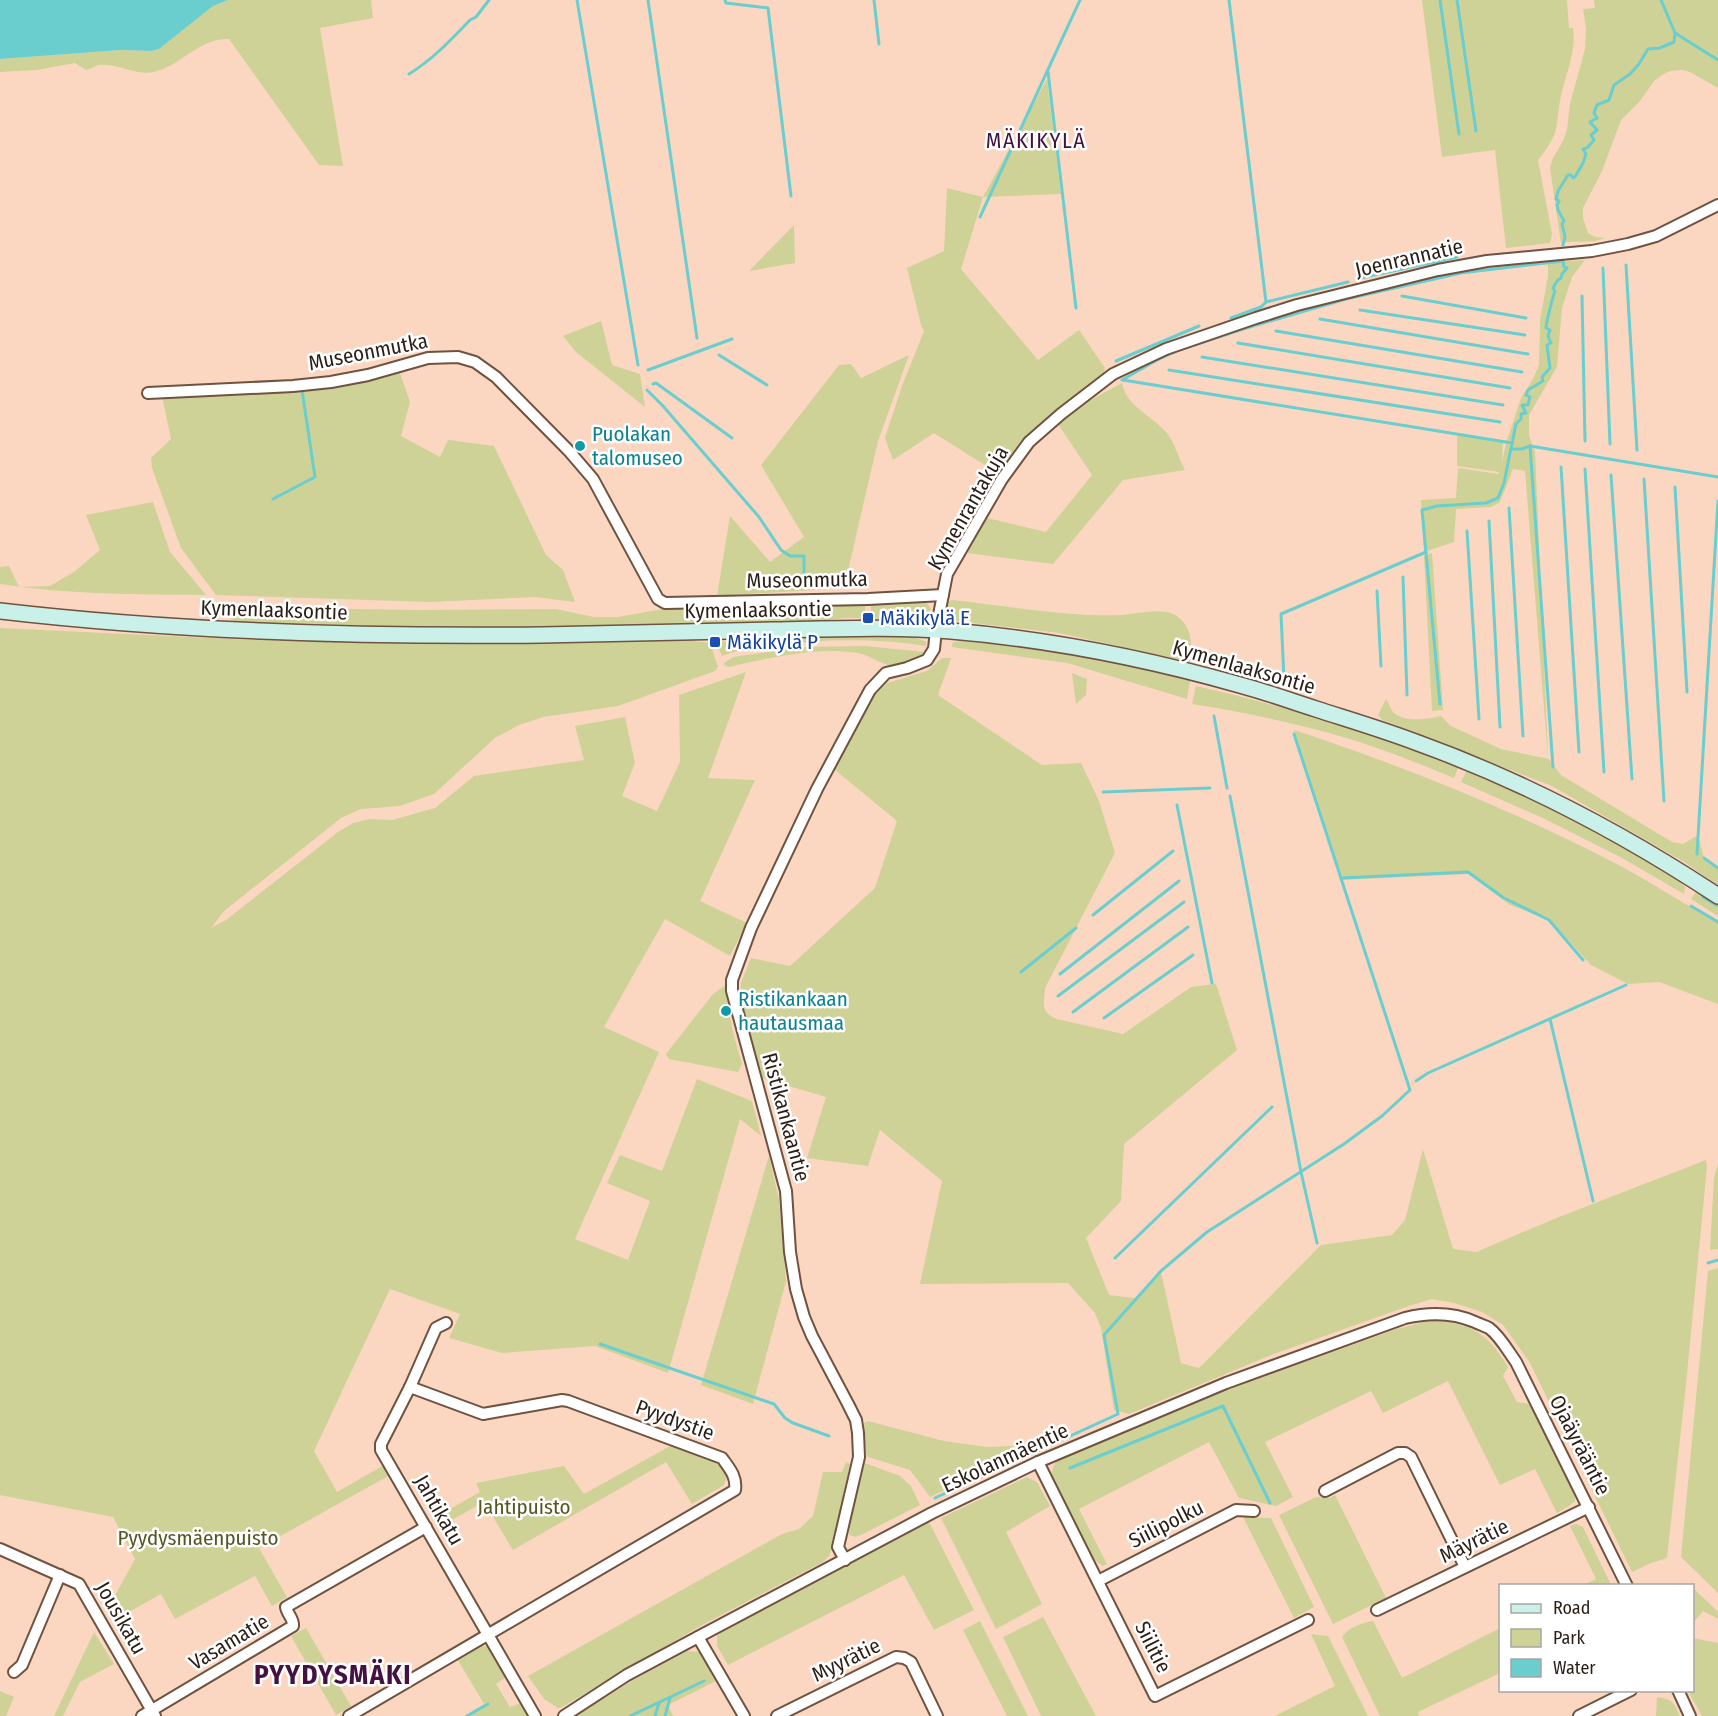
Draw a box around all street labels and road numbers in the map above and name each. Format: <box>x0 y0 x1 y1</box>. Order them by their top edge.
street label: Joenrannatie <box>1352 233 1466 283</box>
street label: Museonmutka <box>306 328 430 376</box>
street label: Kymenrantakuja <box>922 441 1014 575</box>
street label: Museonmutka <box>746 566 868 594</box>
street label: Kymenlaaksontie <box>200 594 348 626</box>
street label: Kymenlaaksontie <box>684 596 832 624</box>
street label: Kymenlaaksontie <box>1170 634 1318 700</box>
street label: Ristikankaantie <box>756 1050 816 1184</box>
street label: Ojaäyrääntie <box>1544 1391 1616 1499</box>
street label: Pyydystie <box>632 1394 718 1446</box>
street label: Eskolanmäentie <box>938 1417 1072 1499</box>
street label: Jahtikatu <box>409 1470 469 1550</box>
street label: Siilipolku <box>1124 1494 1208 1554</box>
street label: Mäyrätie <box>1435 1513 1513 1569</box>
street label: Jousikatu <box>90 1577 152 1659</box>
street label: Vasamatie <box>185 1608 273 1676</box>
street label: Siilitie <box>1129 1617 1177 1677</box>
street label: Myyrätie <box>807 1632 885 1688</box>

